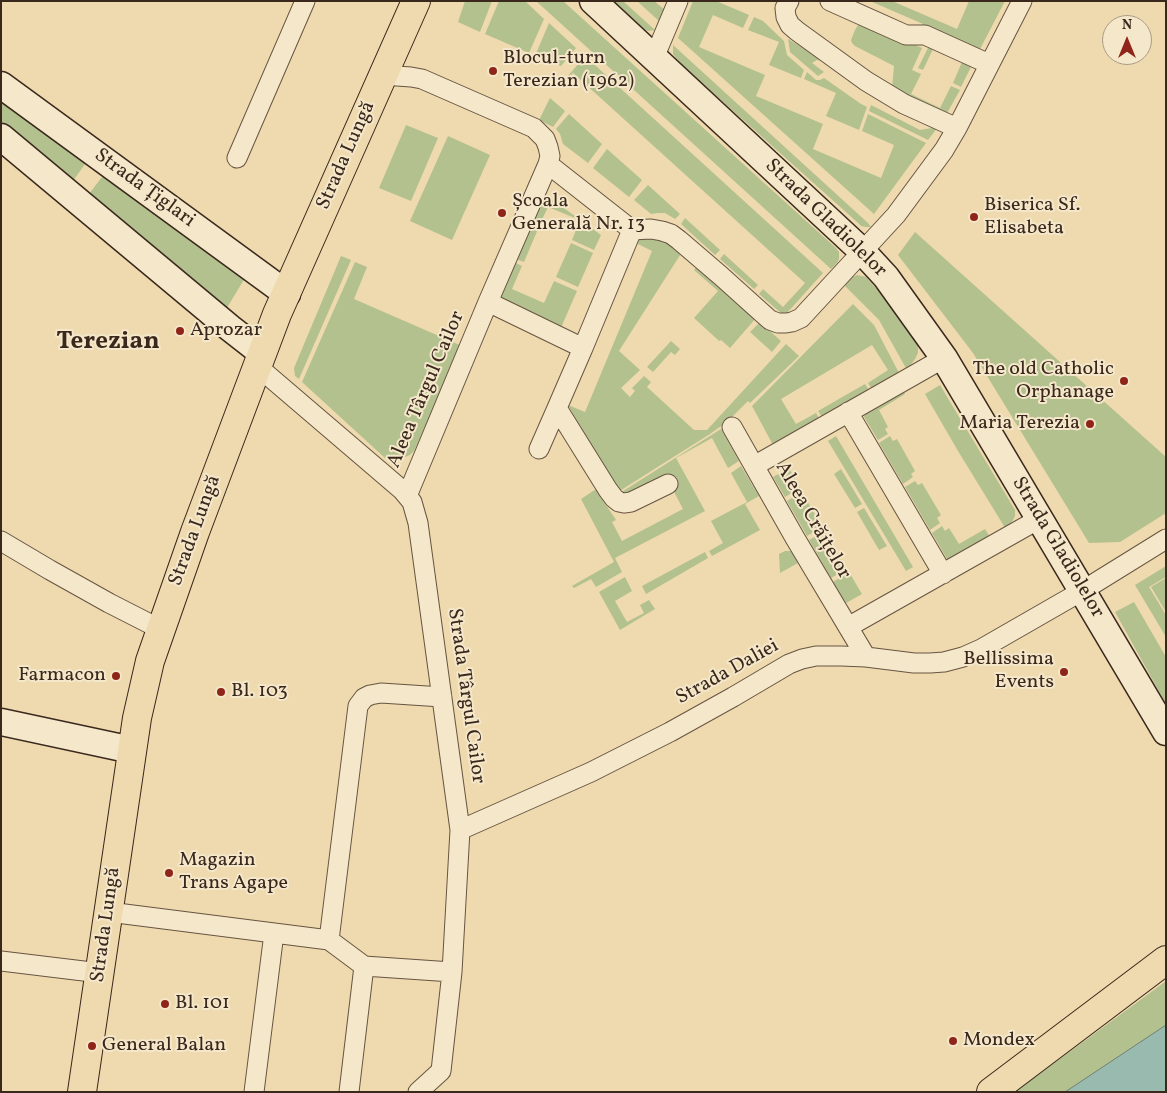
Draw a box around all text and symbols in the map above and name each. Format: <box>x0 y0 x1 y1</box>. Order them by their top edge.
north arrow <box>1102 15 1152 65</box>
text: N <box>1122 16 1132 35</box>
place label: Blocul-turn Terezian (1962) <box>503 47 634 94</box>
marker: Blocul-turn Terezian (1962) <box>487 65 499 77</box>
street label: Strada Lungă <box>312 98 382 214</box>
street label: Strada Țiglari <box>89 144 199 234</box>
street label: Strada Gladiolelor <box>759 155 891 283</box>
place label: Școala Generală Nr. 13 <box>512 190 645 237</box>
place label: Biserica Sf. Elisabeta <box>984 194 1080 241</box>
marker: Școala Generală Nr. 13 <box>496 207 508 219</box>
marker: Biserica Sf. Elisabeta <box>968 211 980 223</box>
street label: Aleea Târgul Cailor <box>383 308 471 472</box>
place label: Aprozar <box>190 319 262 343</box>
marker: Aprozar <box>174 325 186 337</box>
district label: Terezian <box>56 328 160 358</box>
place label: The old Catholic Orphanage <box>973 358 1114 405</box>
marker: The old Catholic Orphanage <box>1118 375 1130 387</box>
place label: Maria Terezia <box>959 412 1080 436</box>
marker: Maria Terezia <box>1084 418 1096 430</box>
street label: Aleea Crăițelor <box>769 458 855 584</box>
street label: Strada Lungă <box>165 472 227 590</box>
street label: Strada Gladiolelor <box>1005 473 1109 623</box>
street label: Strada Târgul Cailor <box>441 607 489 785</box>
street label: Strada Daliei <box>672 635 784 711</box>
place label: Bellissima Events <box>963 648 1054 695</box>
place label: Farmacon <box>18 664 106 688</box>
marker: Bellissima Events <box>1058 666 1070 678</box>
marker: Farmacon <box>110 670 122 682</box>
place label: Bl. 103 <box>231 680 288 704</box>
marker: Bl. 103 <box>215 686 227 698</box>
place label: Magazin Trans Agape <box>179 849 288 896</box>
street label: Strada Lungă <box>87 866 127 984</box>
marker: Magazin Trans Agape <box>163 867 175 879</box>
place label: Bl. 101 <box>175 992 230 1016</box>
marker: Bl. 101 <box>159 998 171 1010</box>
place label: Mondex <box>963 1029 1035 1053</box>
place label: General Balan <box>102 1034 226 1058</box>
marker: Mondex <box>947 1035 959 1047</box>
marker: General Balan <box>86 1040 98 1052</box>

